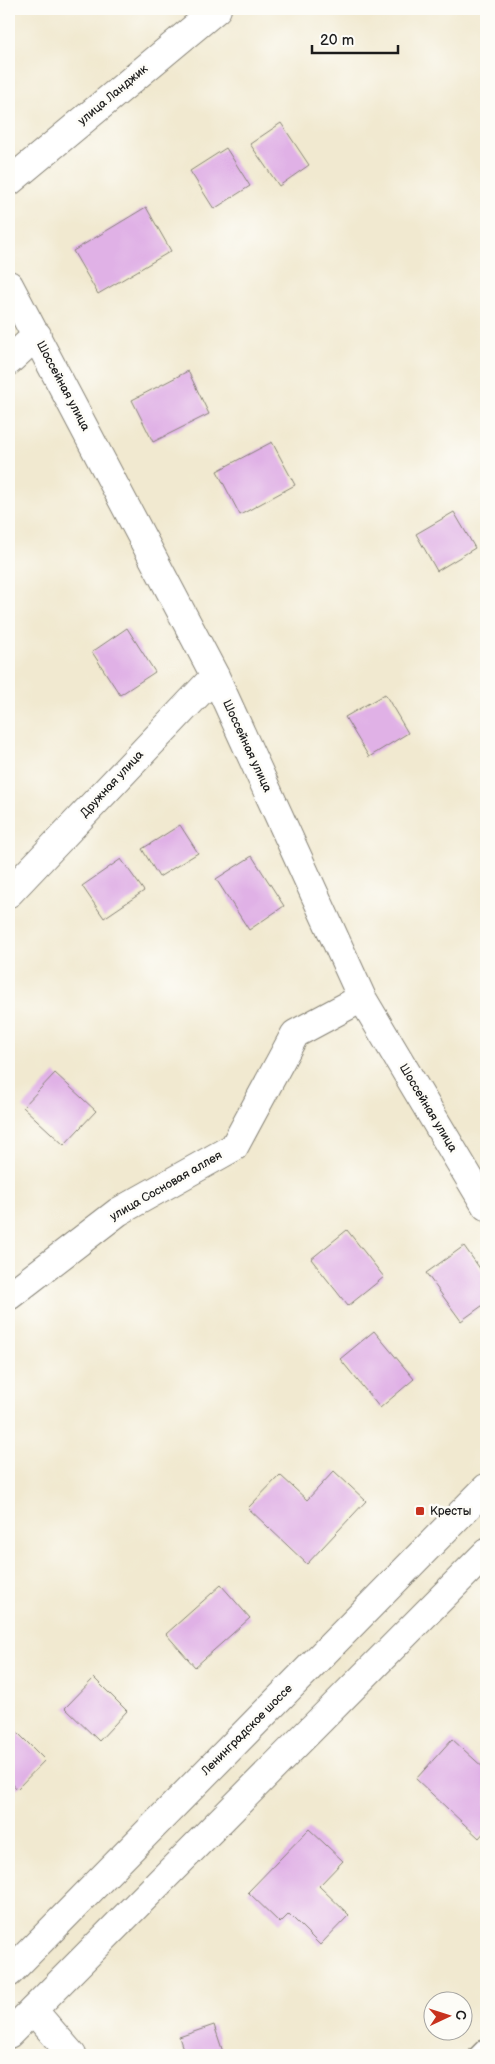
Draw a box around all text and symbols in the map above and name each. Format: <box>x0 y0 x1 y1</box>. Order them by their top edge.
scale bar <box>312 22 399 54</box>
text: 20 m <box>320 31 354 50</box>
street label: улица Ланджик <box>75 61 151 129</box>
street label: Шоссейная улица <box>33 338 93 434</box>
street label: Шоссейная улица <box>219 697 275 795</box>
street label: Дружная улица <box>77 747 147 821</box>
street label: Шоссейная улица <box>396 1061 460 1155</box>
street label: улица Сосновая аллея <box>107 1148 225 1224</box>
place label: Кресты <box>430 1504 471 1519</box>
marker: Кресты <box>414 1505 426 1517</box>
street label: Ленинградское шоссе <box>198 1681 296 1779</box>
north arrow <box>422 1992 472 2042</box>
text: С <box>452 2010 469 2021</box>

